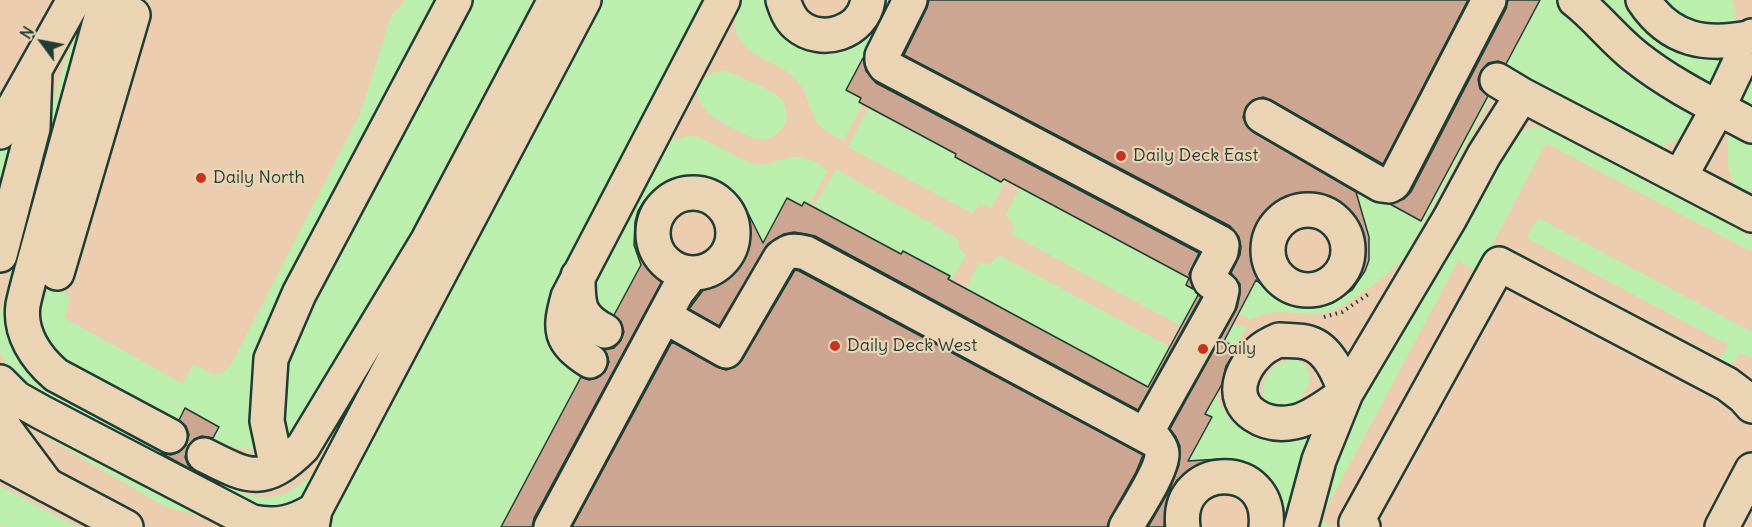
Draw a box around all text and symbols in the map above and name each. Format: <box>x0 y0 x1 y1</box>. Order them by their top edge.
north arrow <box>12 12 72 72</box>
text: N <box>15 22 38 42</box>
place label: Daily Deck East <box>1133 145 1259 167</box>
marker: Daily Deck East <box>1114 149 1128 163</box>
place label: Daily North <box>213 167 305 189</box>
marker: Daily North <box>194 171 208 185</box>
place label: Daily Deck West <box>847 335 977 357</box>
place label: Daily <box>1215 338 1256 360</box>
marker: Daily Deck West <box>828 339 842 353</box>
marker: Daily <box>1196 342 1210 356</box>

